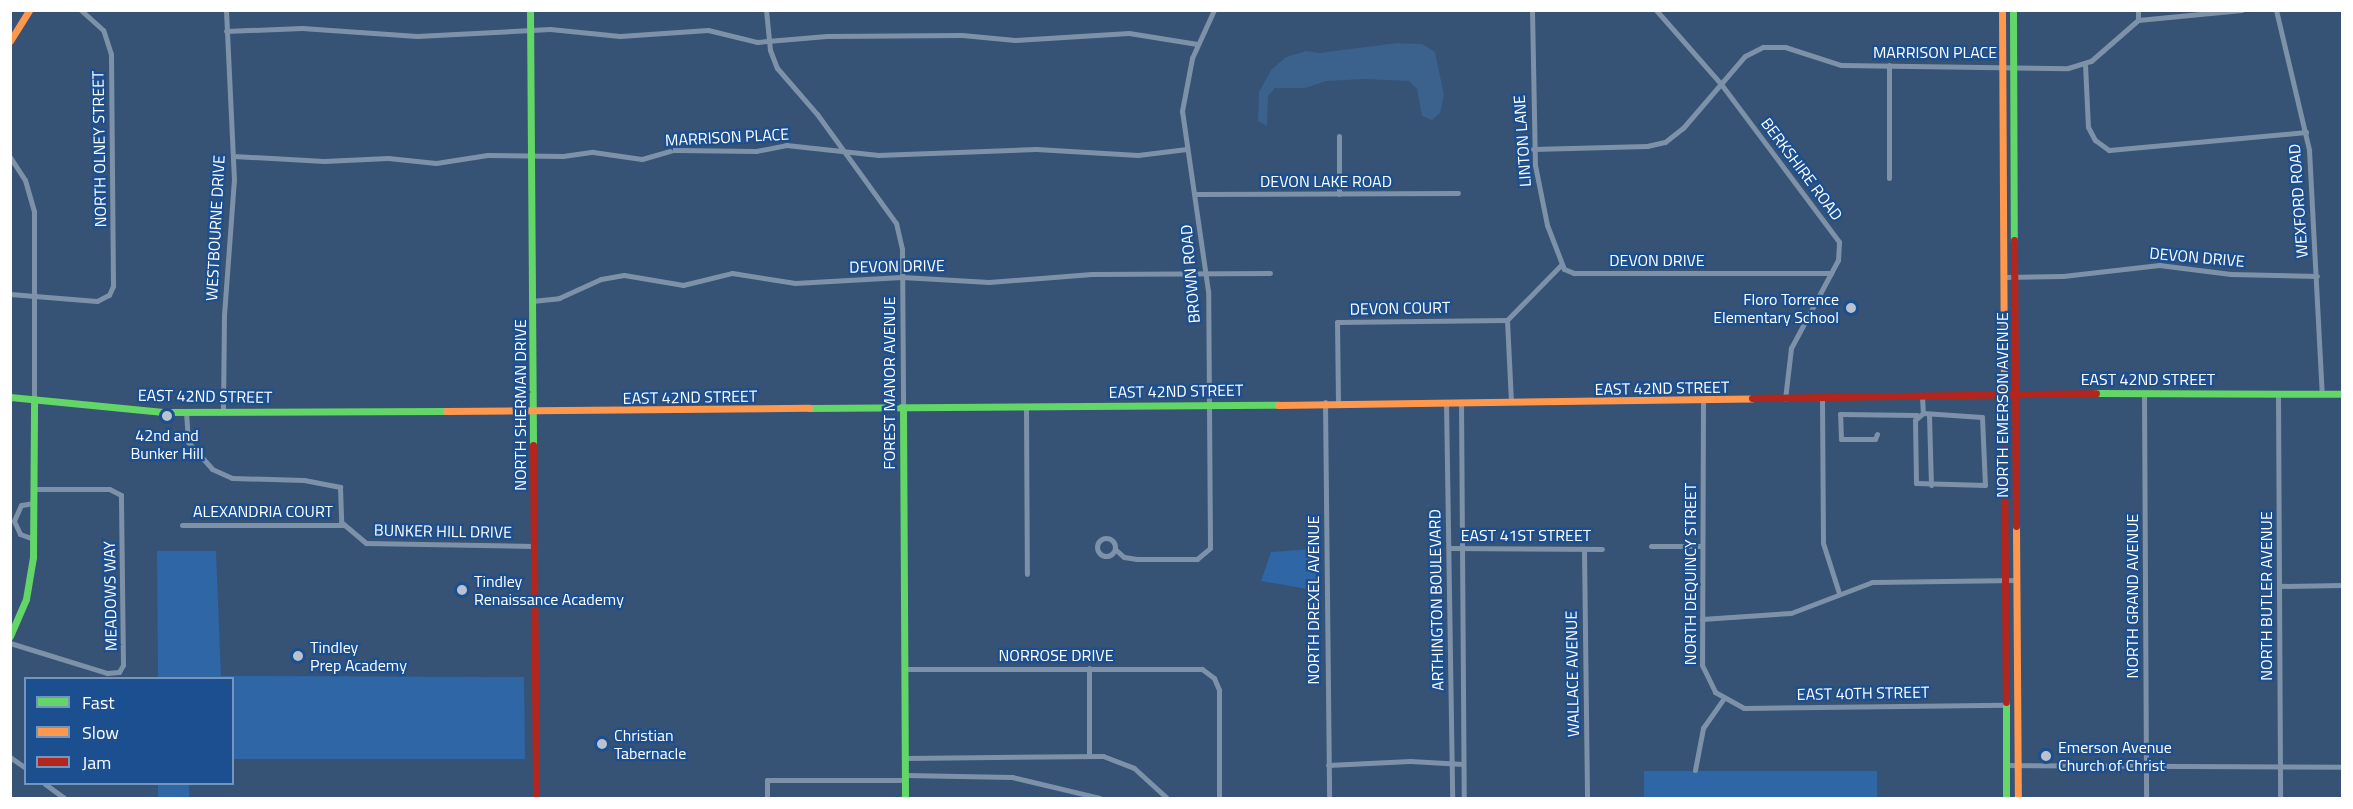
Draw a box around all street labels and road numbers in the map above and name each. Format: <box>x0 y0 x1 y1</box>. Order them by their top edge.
street label: MARRISON PLACE <box>1873 42 1997 62</box>
street label: NORTH OLNEY STREET <box>88 70 110 228</box>
street label: LINTON LANE <box>1509 94 1535 188</box>
street label: BERKSHIRE ROAD <box>1757 114 1847 224</box>
street label: MARRISON PLACE <box>664 124 790 150</box>
street label: WEXFORD ROAD <box>2284 143 2312 259</box>
street label: WESTBOURNE DRIVE <box>202 155 228 301</box>
street label: DEVON LAKE ROAD <box>1260 171 1392 191</box>
street label: BROWN ROAD <box>1176 224 1204 324</box>
street label: DEVON DRIVE <box>2149 243 2245 271</box>
street label: DEVON DRIVE <box>1609 250 1705 270</box>
street label: DEVON DRIVE <box>849 256 945 276</box>
street label: FOREST MANOR AVENUE <box>879 296 899 470</box>
street label: DEVON COURT <box>1349 298 1451 318</box>
street label: NORTH EMERSON AVENUE <box>1992 312 2012 498</box>
street label: NORTH SHERMAN DRIVE <box>510 319 530 491</box>
street label: EAST 42ND STREET <box>2081 369 2215 389</box>
street label: EAST 42ND STREET <box>1595 377 1729 399</box>
street label: EAST 42ND STREET <box>1109 380 1243 402</box>
street label: EAST 42ND STREET <box>138 385 272 407</box>
street label: EAST 42ND STREET <box>623 386 757 408</box>
street label: NORTH DEQUINCY STREET <box>1680 483 1700 665</box>
street label: ALEXANDRIA COURT <box>193 501 333 521</box>
street label: ARTHINGTON BOULEVARD <box>1425 509 1447 691</box>
street label: NORTH BUTLER AVENUE <box>2256 511 2276 681</box>
street label: NORTH GRAND AVENUE <box>2122 514 2142 678</box>
street label: NORTH DREXEL AVENUE <box>1303 515 1323 685</box>
street label: BUNKER HILL DRIVE <box>374 520 512 542</box>
street label: EAST 41ST STREET <box>1461 525 1591 545</box>
street label: MEADOWS WAY <box>99 541 121 651</box>
street label: WALLACE AVENUE <box>1561 611 1583 737</box>
street label: NORROSE DRIVE <box>999 645 1113 665</box>
street label: EAST 40TH STREET <box>1797 682 1929 704</box>

